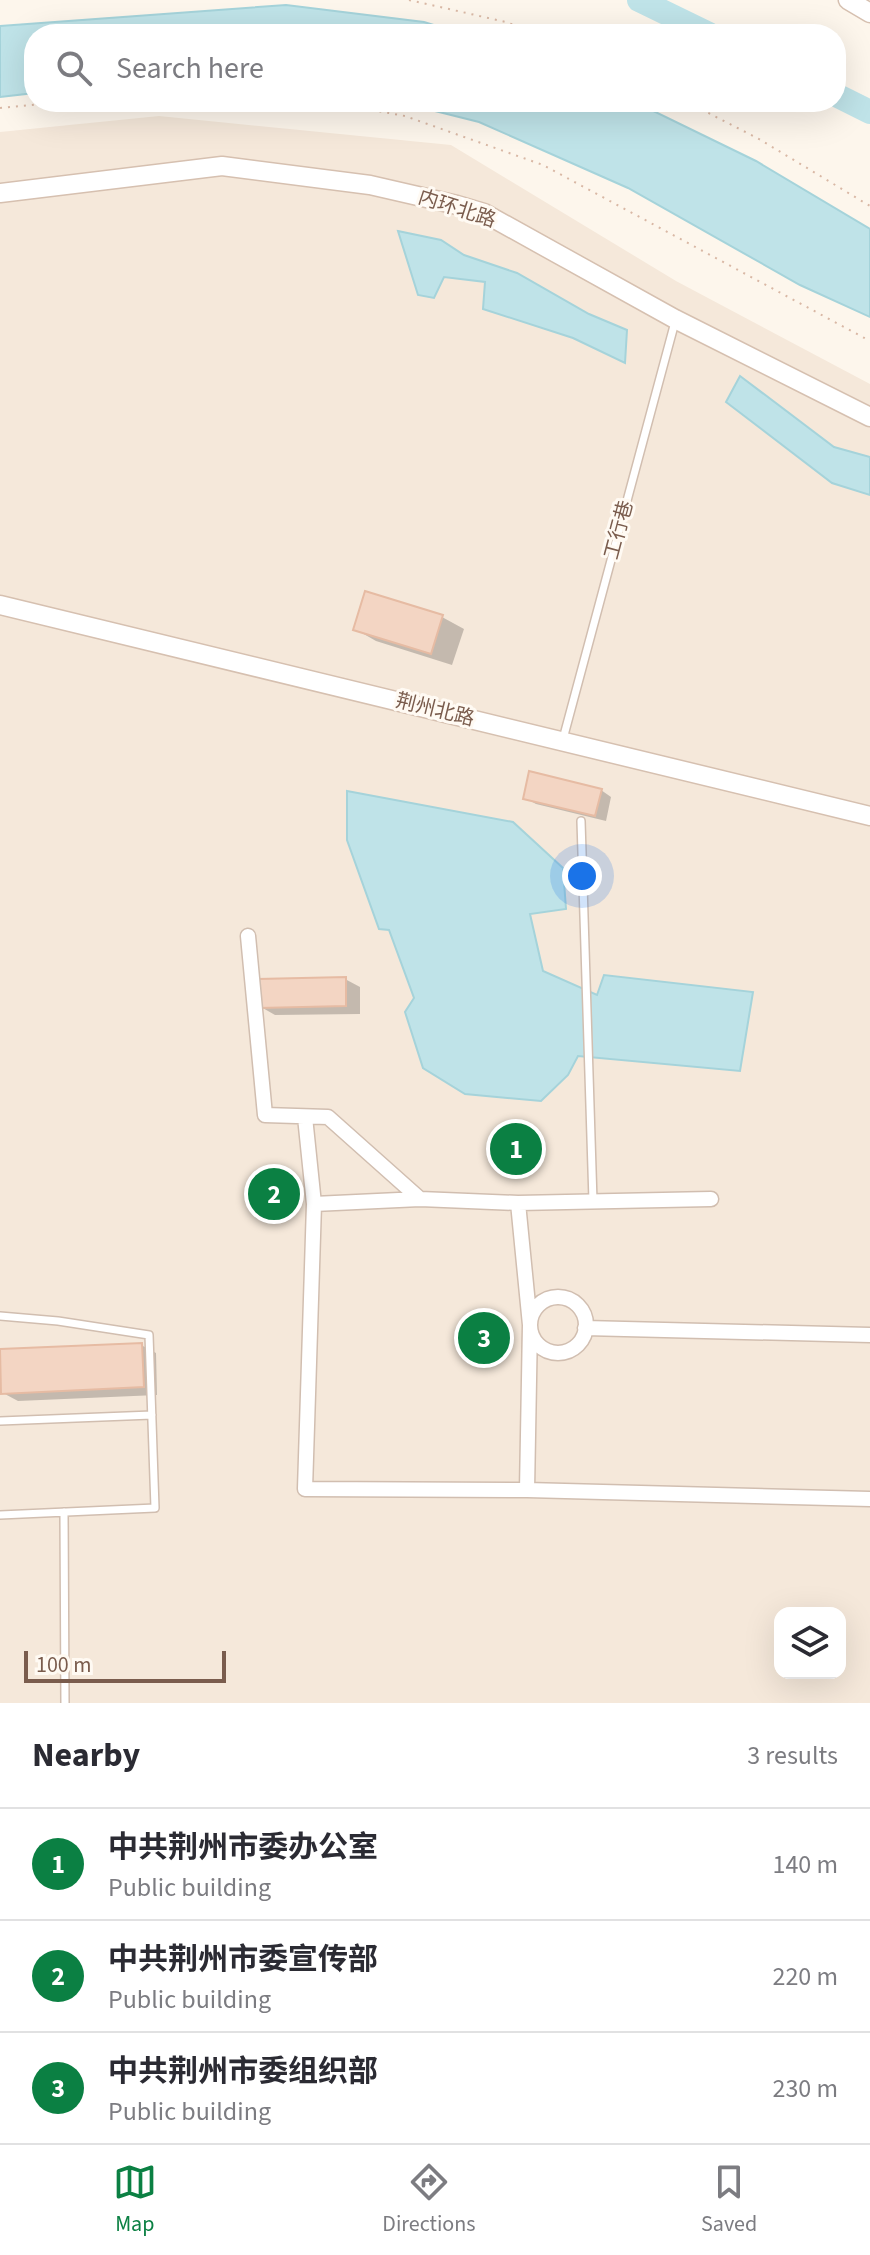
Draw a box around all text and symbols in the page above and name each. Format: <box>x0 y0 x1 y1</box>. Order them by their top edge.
search box <box>24 24 846 112</box>
icon: search <box>52 46 96 90</box>
text: Search here <box>116 47 264 90</box>
street label: 内环北路 <box>415 183 499 235</box>
street label: 工行巷 <box>598 497 640 563</box>
street label: 荆州北路 <box>393 687 477 733</box>
your location <box>562 856 602 896</box>
pin: 1 <box>490 1119 542 1179</box>
pin: 2 <box>248 1164 300 1224</box>
pin: 3 <box>458 1308 510 1368</box>
map controls <box>774 1607 846 1679</box>
button: layers <box>774 1607 846 1679</box>
scale bar <box>24 1647 226 1683</box>
text: 100 m <box>36 1649 91 1681</box>
text: Nearby <box>32 1731 140 1780</box>
text: 3 results <box>747 1737 838 1774</box>
text: 中共荆州市委办公室 <box>108 1826 378 1869</box>
text: 1 <box>51 1846 65 1883</box>
text: 140 m <box>772 1846 838 1883</box>
text: Public building <box>108 1869 271 1906</box>
text: 中共荆州市委宣传部 <box>108 1938 378 1981</box>
text: 2 <box>51 1958 65 1995</box>
text: 220 m <box>772 1958 838 1995</box>
text: Public building <box>108 1981 271 2018</box>
text: 中共荆州市委组织部 <box>108 2050 378 2093</box>
text: 3 <box>51 2070 65 2107</box>
text: 230 m <box>772 2070 838 2107</box>
text: Public building <box>108 2093 271 2130</box>
tab: Map <box>113 2160 157 2240</box>
tab: Directions <box>382 2160 475 2240</box>
tab: Saved <box>701 2160 757 2240</box>

